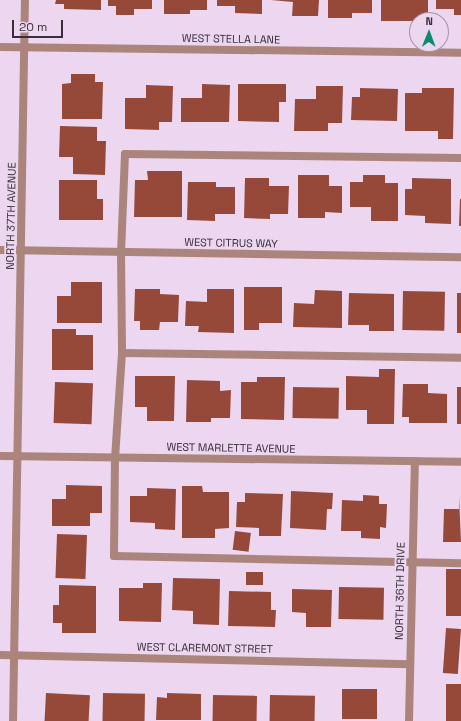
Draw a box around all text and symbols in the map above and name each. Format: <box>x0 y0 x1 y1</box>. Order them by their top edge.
scale bar <box>14 12 65 38</box>
north arrow <box>409 12 449 52</box>
text: N <box>425 14 433 28</box>
text: 20 m <box>19 19 47 35</box>
street label: WEST STELLA LANE <box>181 32 281 46</box>
street label: NORTH 37TH AVENUE <box>3 162 19 270</box>
street label: WEST CITRUS WAY <box>184 236 278 250</box>
street label: WEST MARLETTE AVENUE <box>166 440 296 456</box>
street label: NORTH 36TH DRIVE <box>393 542 407 640</box>
street label: WEST CLAREMONT STREET <box>136 640 274 656</box>

